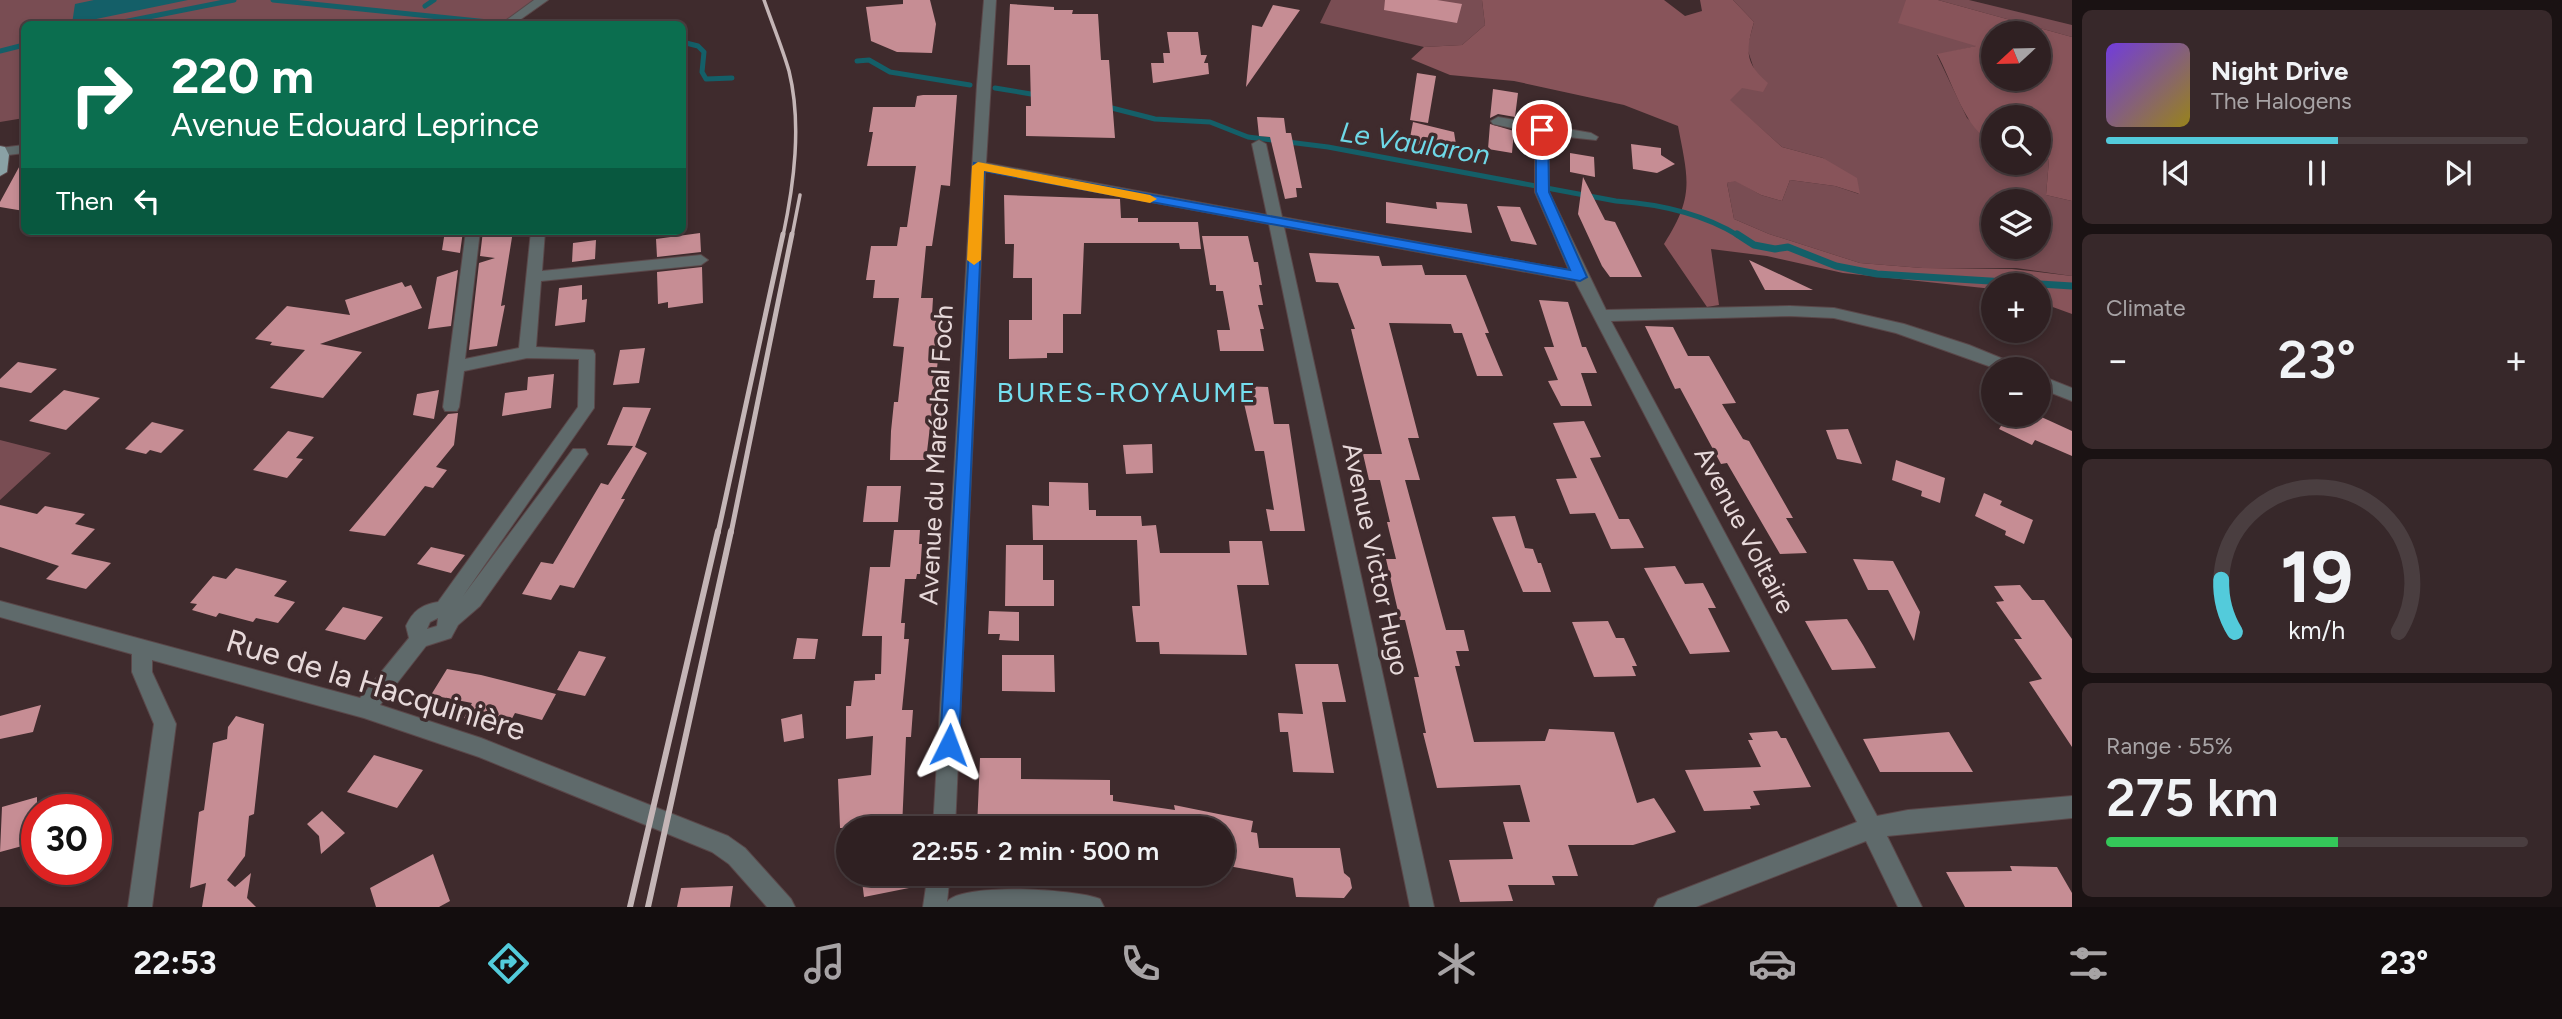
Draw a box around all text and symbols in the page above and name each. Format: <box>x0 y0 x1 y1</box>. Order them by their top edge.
north arrow <box>1981 21 2051 91</box>
map controls <box>1981 21 2051 427</box>
text: 220 m <box>171 46 314 105</box>
icon: right <box>56 49 147 140</box>
text: Night Drive <box>2211 55 2348 87</box>
text: The Halogens <box>2211 87 2352 115</box>
pin <box>1512 100 1572 160</box>
button: search <box>1981 105 2051 175</box>
text: Avenue Edouard Leprince <box>171 106 539 144</box>
icon: arrive <box>1523 111 1561 149</box>
water label: Le Vaularon <box>1338 114 1492 172</box>
icon: previous <box>2157 154 2195 192</box>
icon: pause <box>2298 154 2336 192</box>
icon: next <box>2439 154 2477 192</box>
icon: left <box>128 182 166 220</box>
text: Then <box>56 185 114 217</box>
button: layers <box>1981 189 2051 259</box>
button: + <box>1981 273 2051 343</box>
text: Climate <box>2106 294 2185 322</box>
street label: Avenue du Maréchal Foch <box>912 304 960 606</box>
text: 23° <box>2278 329 2356 391</box>
text: − <box>2106 337 2130 383</box>
text: + <box>2504 337 2528 383</box>
button: − <box>1981 357 2051 427</box>
district label: BURES-ROYAUME <box>997 375 1257 409</box>
street label: Avenue Victor Hugo <box>1336 440 1416 678</box>
street label: Avenue Voltaire <box>1688 441 1802 619</box>
text: 19 <box>2281 533 2353 620</box>
text: km/h <box>2288 614 2346 644</box>
street label: Rue de la Hacquinière <box>222 621 530 749</box>
position arrow <box>912 708 986 782</box>
text: Range · 55% <box>2106 732 2233 760</box>
text: 275 km <box>2106 767 2279 829</box>
speed limit sign: 30 <box>21 794 112 885</box>
text: 22:55 · 2 min · 500 m <box>912 835 1159 867</box>
icon: directions <box>484 939 533 988</box>
icon: music <box>800 939 849 988</box>
icon: phone <box>1116 939 1165 988</box>
icon: climate <box>1432 939 1481 988</box>
icon: car <box>1748 939 1797 988</box>
icon: filters <box>2064 939 2113 988</box>
text: 22:53 <box>134 944 217 982</box>
text: 23° <box>2380 944 2428 982</box>

